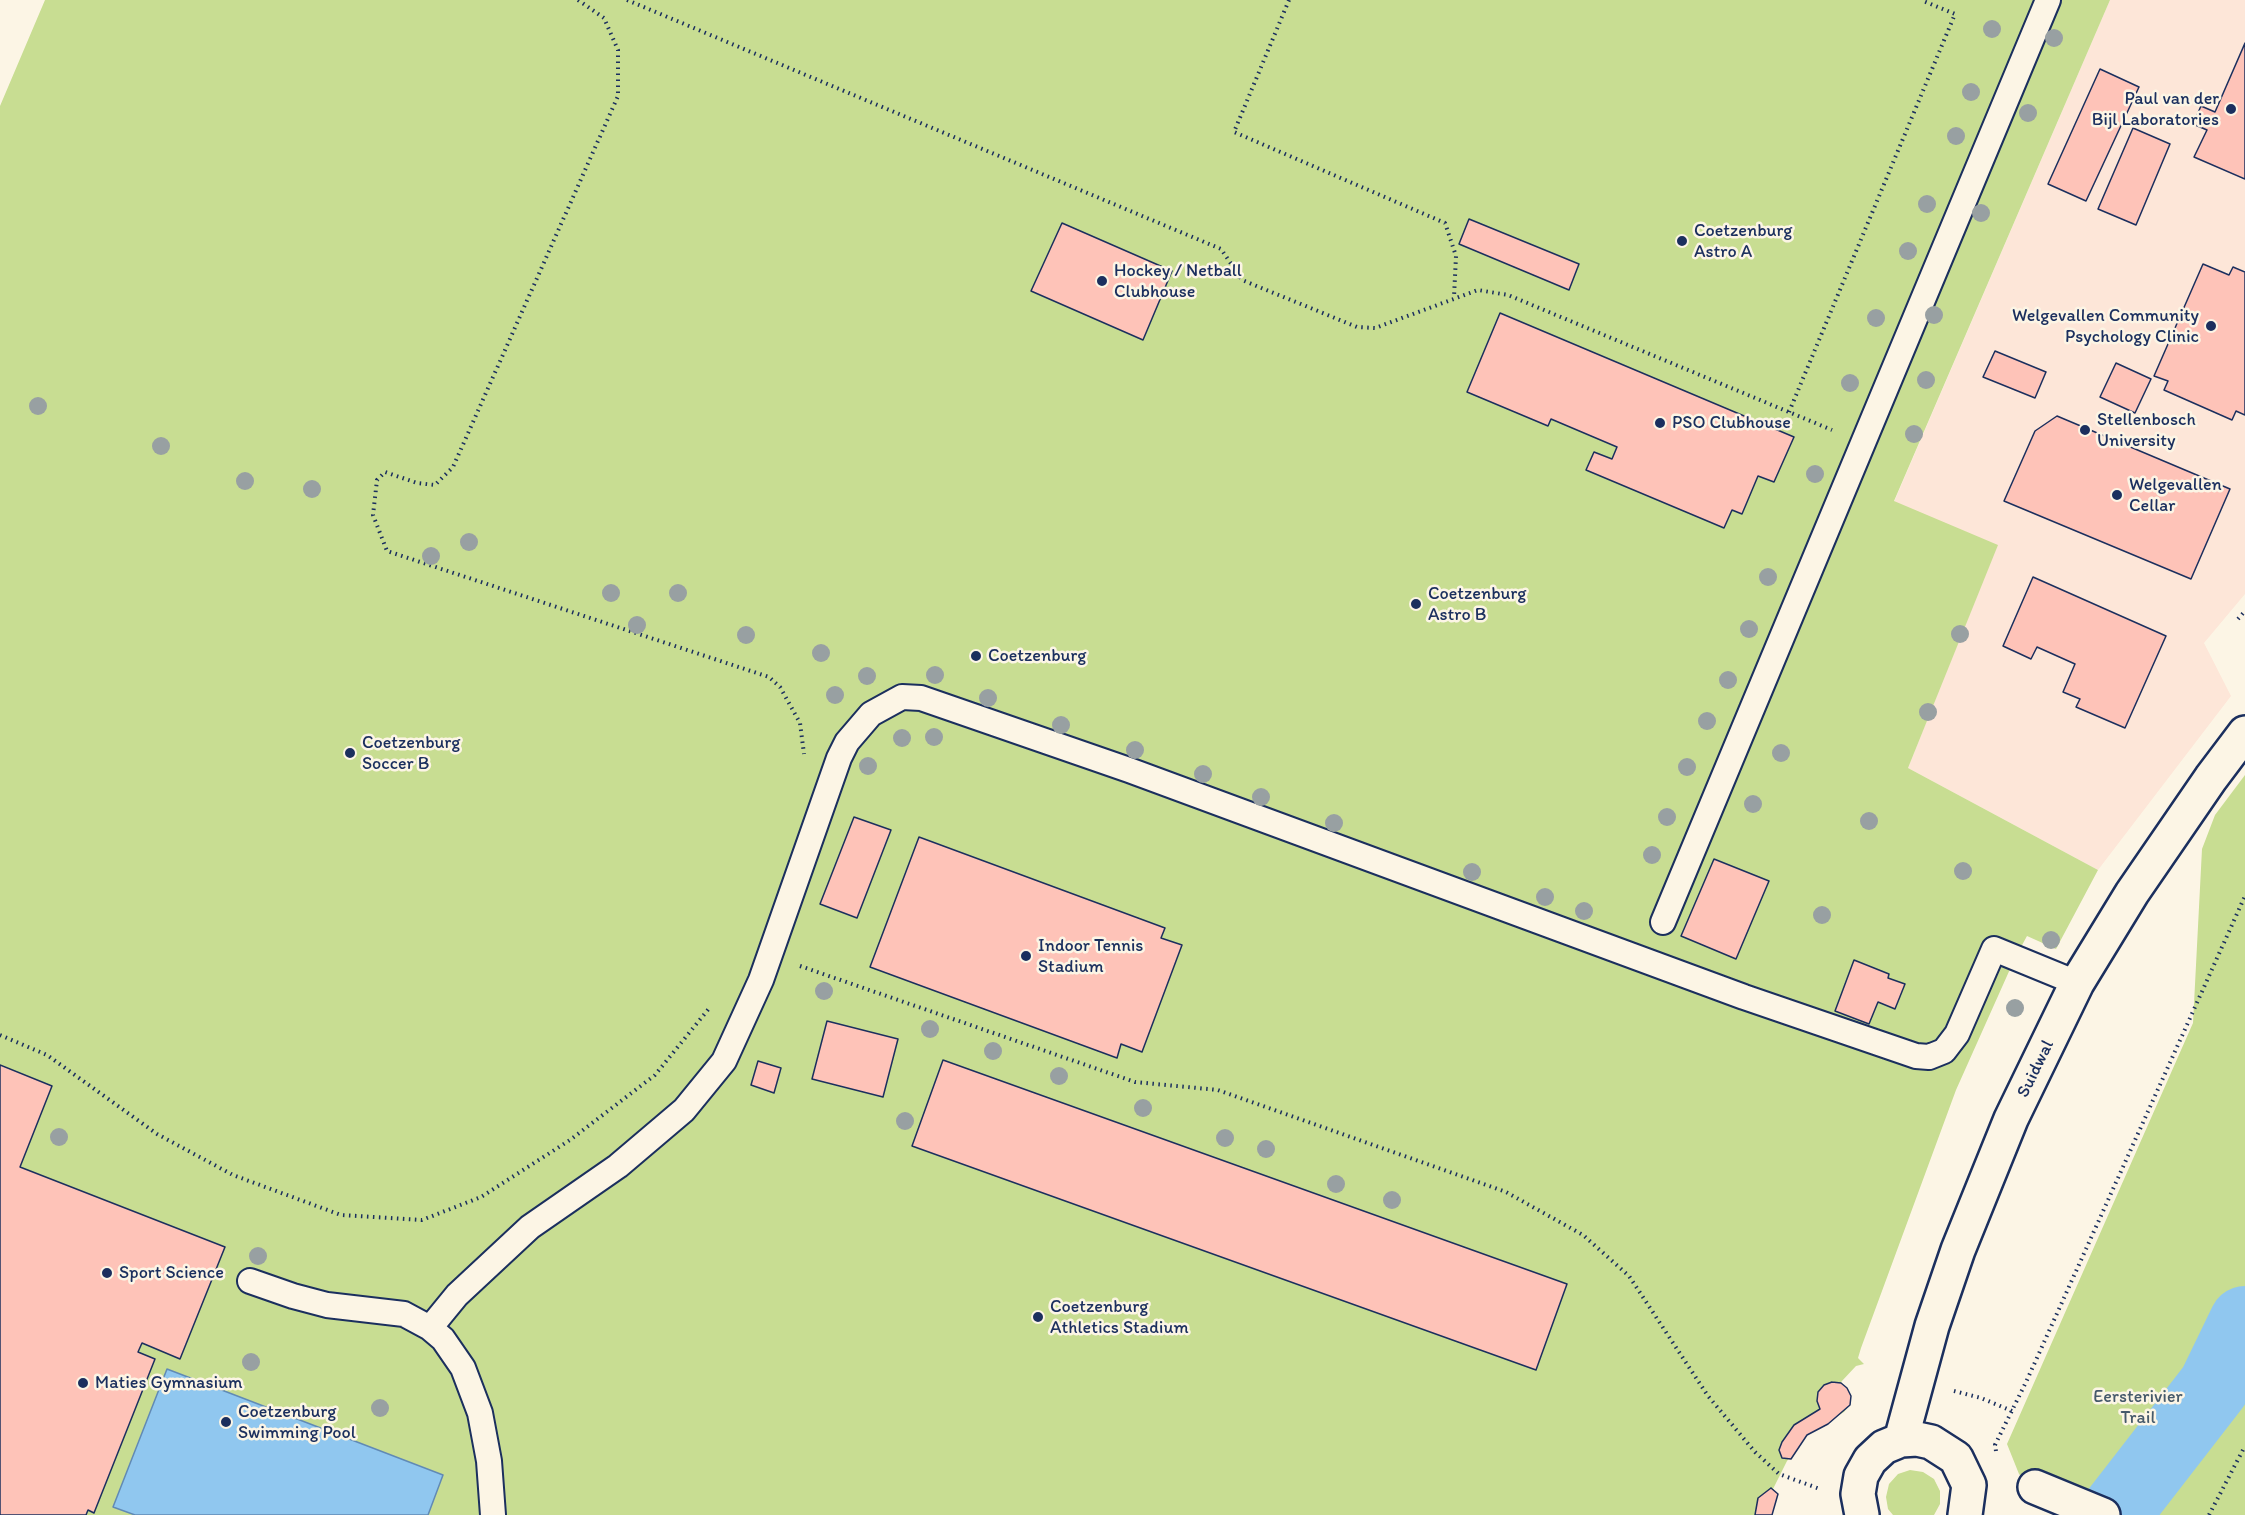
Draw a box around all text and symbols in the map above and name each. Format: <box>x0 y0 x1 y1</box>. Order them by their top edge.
place label: Paul van der Bijl Laboratories <box>2092 88 2219 130</box>
marker: Paul van der Bijl Laboratories <box>2224 102 2238 116</box>
place label: Coetzenburg Astro A <box>1694 220 1793 262</box>
marker: Coetzenburg Astro A <box>1675 234 1689 248</box>
place label: Hockey / Netball Clubhouse <box>1114 260 1242 302</box>
marker: Hockey / Netball Clubhouse <box>1095 274 1109 288</box>
place label: Welgevallen Community Psychology Clinic <box>2012 305 2199 348</box>
marker: Welgevallen Community Psychology Clinic <box>2204 319 2218 333</box>
place label: Stellenbosch University <box>2097 409 2196 452</box>
place label: PSO Clubhouse <box>1672 412 1791 434</box>
marker: PSO Clubhouse <box>1653 416 1667 430</box>
marker: Stellenbosch University <box>2078 423 2092 437</box>
place label: Welgevallen Cellar <box>2129 474 2222 516</box>
marker: Welgevallen Cellar <box>2110 488 2124 502</box>
place label: Coetzenburg Astro B <box>1428 583 1527 626</box>
marker: Coetzenburg Astro B <box>1409 597 1423 611</box>
place label: Coetzenburg <box>988 645 1087 667</box>
marker: Coetzenburg <box>969 649 983 663</box>
place label: Coetzenburg Soccer B <box>362 732 461 774</box>
marker: Coetzenburg Soccer B <box>343 746 357 760</box>
place label: Indoor Tennis Stadium <box>1038 935 1143 978</box>
marker: Indoor Tennis Stadium <box>1019 949 1033 963</box>
street label: Suidwal <box>2013 1037 2059 1101</box>
place label: Sport Science <box>119 1262 224 1284</box>
marker: Sport Science <box>100 1266 114 1280</box>
place label: Coetzenburg Athletics Stadium <box>1050 1296 1189 1338</box>
marker: Coetzenburg Athletics Stadium <box>1031 1310 1045 1324</box>
place label: Maties Gymnasium <box>95 1372 243 1394</box>
marker: Maties Gymnasium <box>76 1376 90 1390</box>
park label: Eersterivier Trail <box>2093 1386 2183 1428</box>
place label: Coetzenburg Swimming Pool <box>238 1401 356 1444</box>
marker: Coetzenburg Swimming Pool <box>219 1415 233 1429</box>

